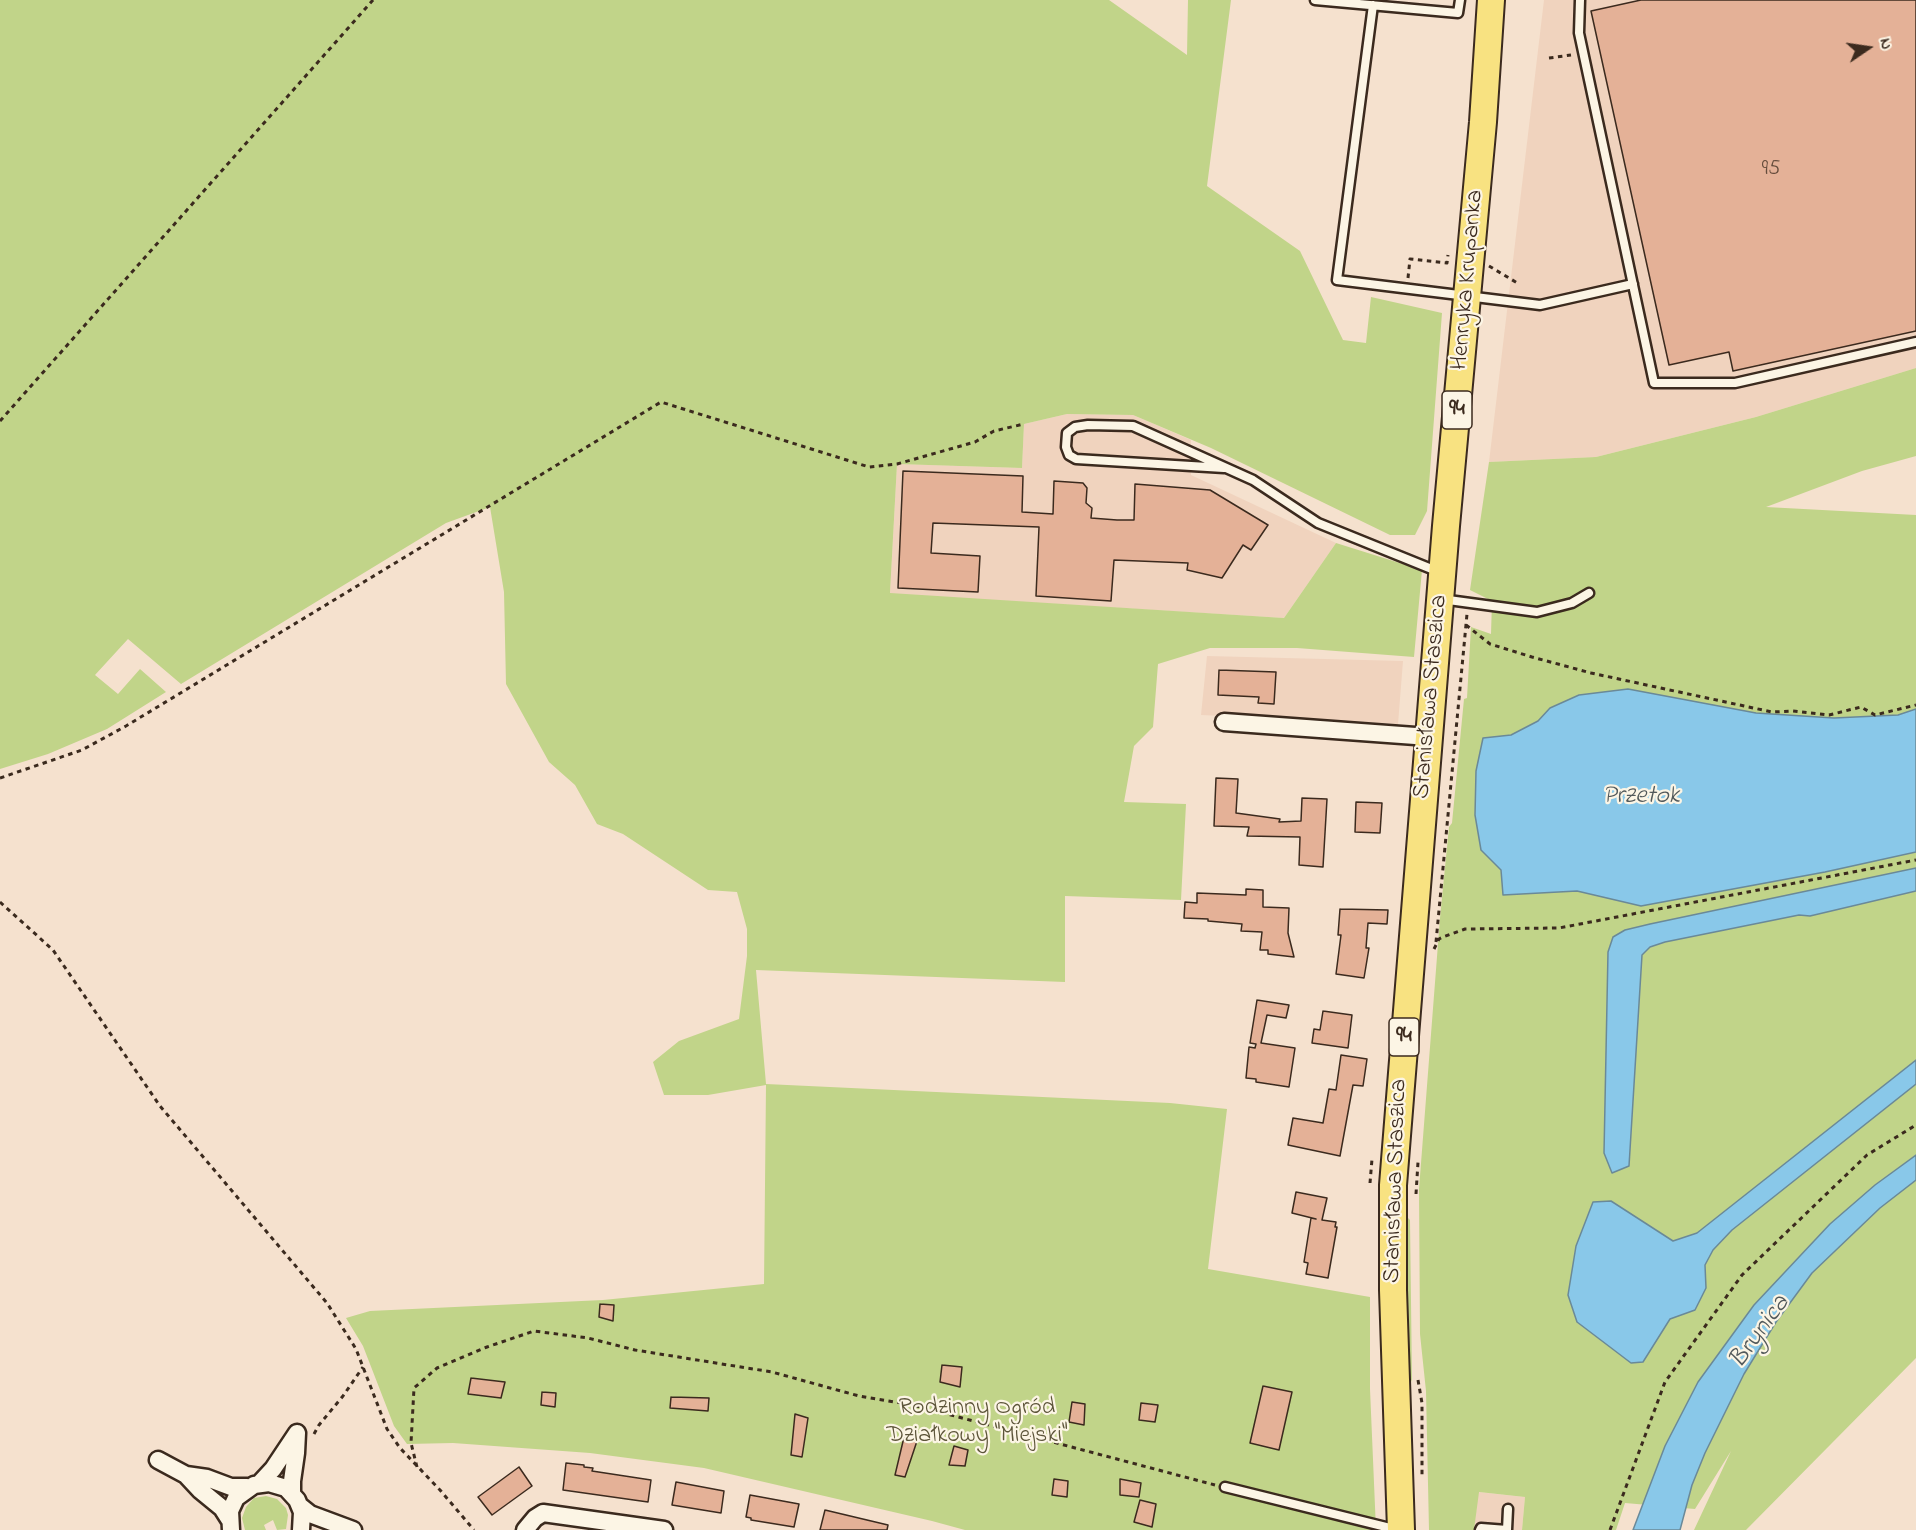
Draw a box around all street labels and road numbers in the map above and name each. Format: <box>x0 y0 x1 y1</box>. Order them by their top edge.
street label: Henryka Krupanka <box>1447 189 1491 371</box>
road number: 94 <box>1442 391 1472 429</box>
street label: Stanisława Staszica <box>1409 594 1455 800</box>
road number: 94 <box>1389 1018 1419 1056</box>
street label: Stanisława Staszica <box>1379 1078 1415 1284</box>

